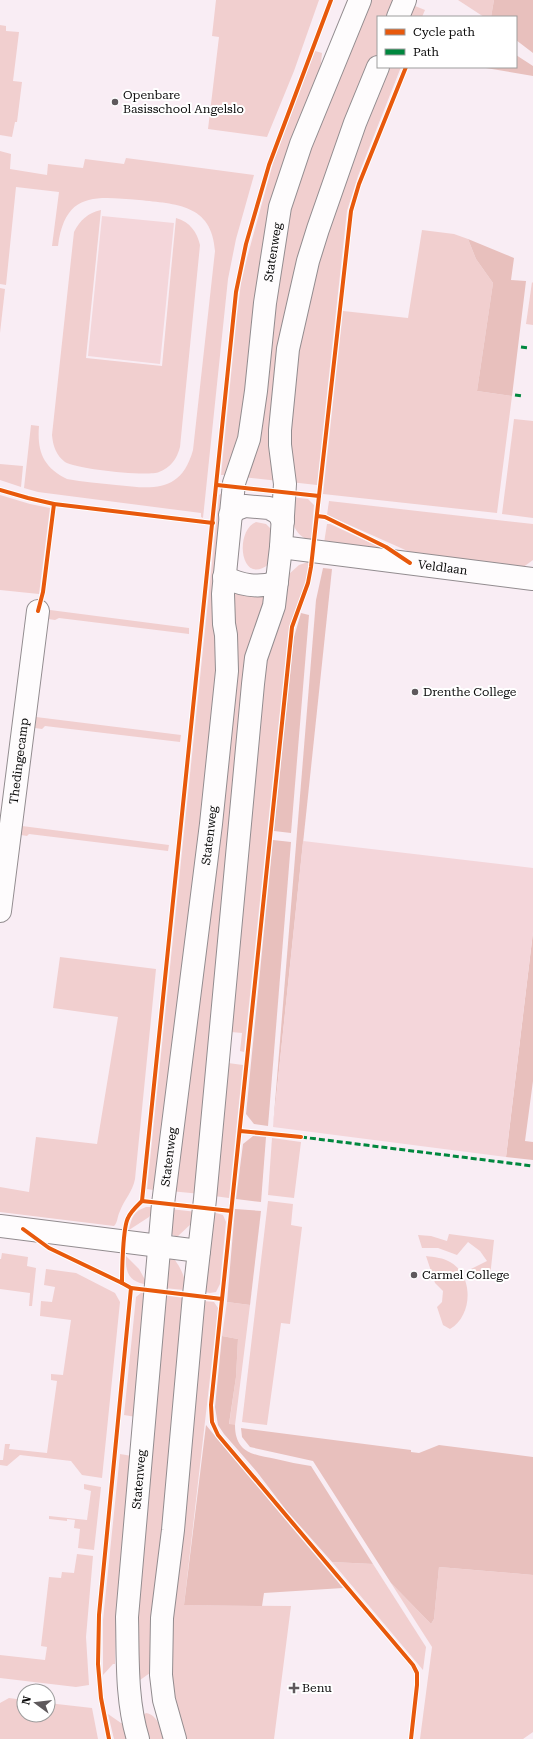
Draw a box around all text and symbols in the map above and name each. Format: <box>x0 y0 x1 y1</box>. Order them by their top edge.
legend <box>377 16 517 68</box>
text: Cycle path <box>413 25 475 39</box>
text: Path <box>413 45 439 59</box>
place label: Openbare Basisschool Angelslo <box>123 88 244 116</box>
marker: Openbare Basisschool Angelslo <box>110 97 120 107</box>
street label: Statenweg <box>261 221 285 283</box>
street label: Veldlaan <box>417 557 469 578</box>
place label: Drenthe College <box>423 685 517 699</box>
marker: Drenthe College <box>410 687 420 697</box>
street label: Thedingecamp <box>7 717 31 805</box>
street label: Statenweg <box>199 805 220 866</box>
street label: Statenweg <box>158 1126 180 1187</box>
place label: Carmel College <box>422 1268 510 1282</box>
marker: Carmel College <box>409 1270 419 1280</box>
street label: Statenweg <box>129 1449 149 1510</box>
place label: Benu <box>302 1681 332 1695</box>
north arrow <box>16 1683 56 1723</box>
marker: Benu <box>289 1683 299 1693</box>
text: N <box>19 1694 34 1706</box>

